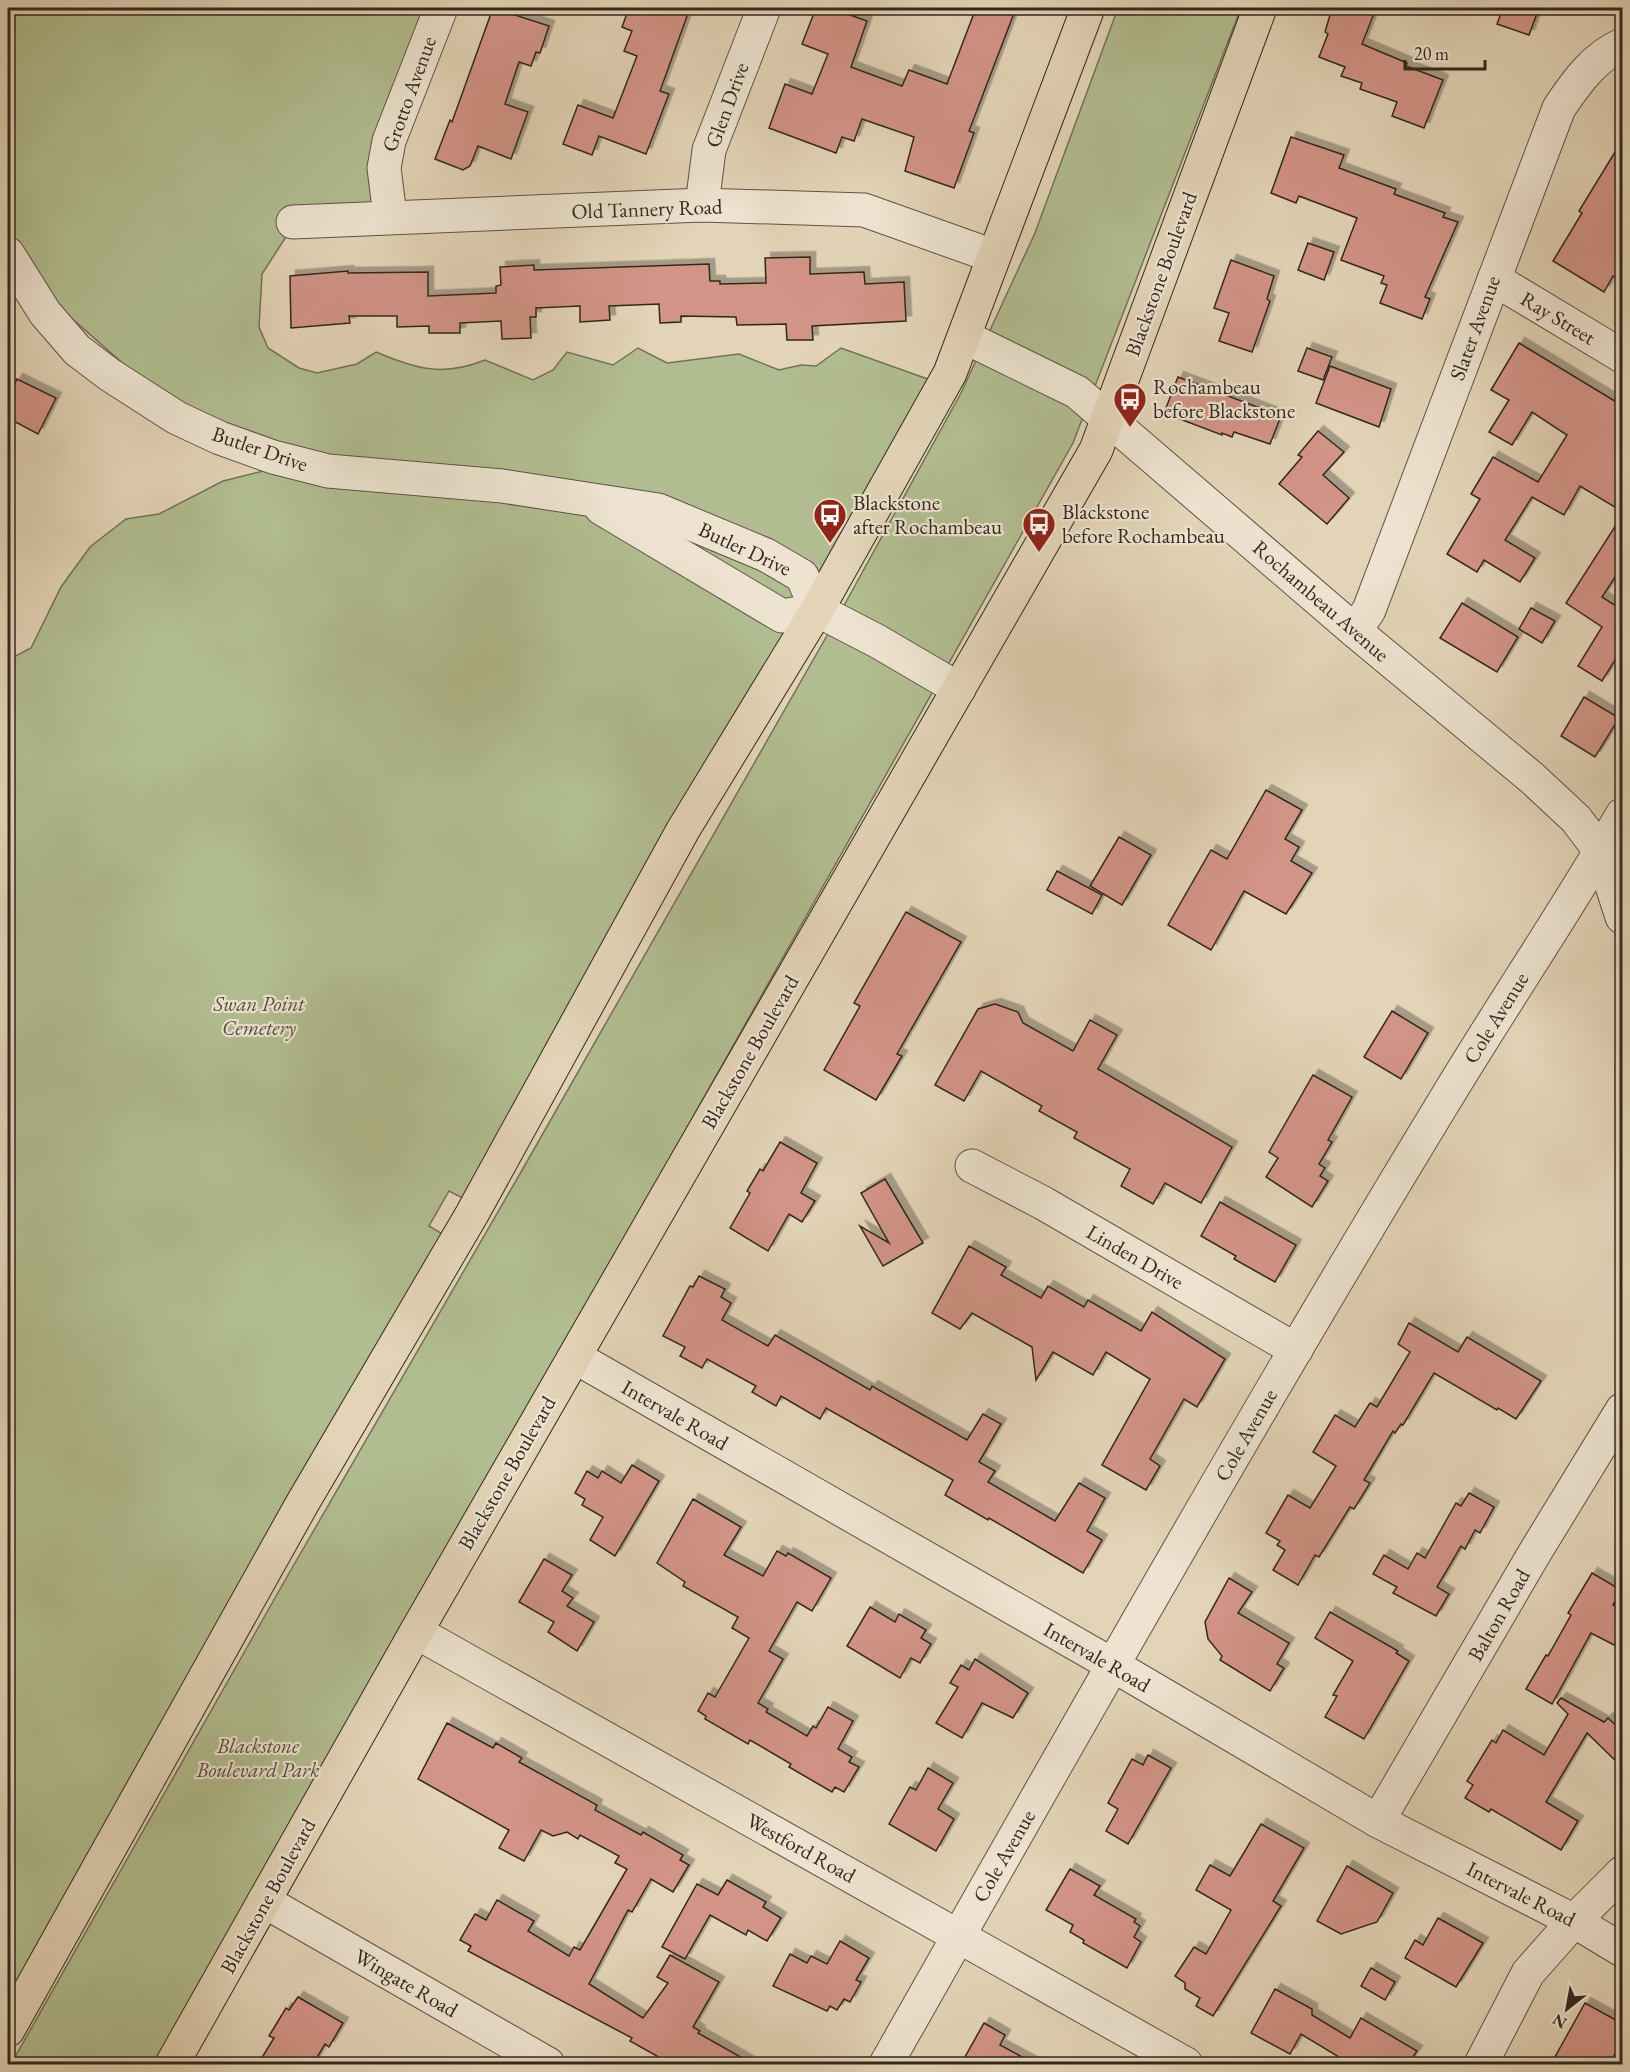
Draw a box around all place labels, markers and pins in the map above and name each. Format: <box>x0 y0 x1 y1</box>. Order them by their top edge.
place label: Rochambeau before Blackstone <box>1153 373 1295 424</box>
bus stop icon: Rochambeau before Blackstone <box>1112 381 1148 428</box>
place label: Blackstone after Rochambeau <box>853 489 1002 540</box>
bus stop icon: Blackstone after Rochambeau <box>812 497 848 544</box>
place label: Blackstone before Rochambeau <box>1062 498 1225 549</box>
bus stop icon: Blackstone before Rochambeau <box>1021 506 1057 553</box>

